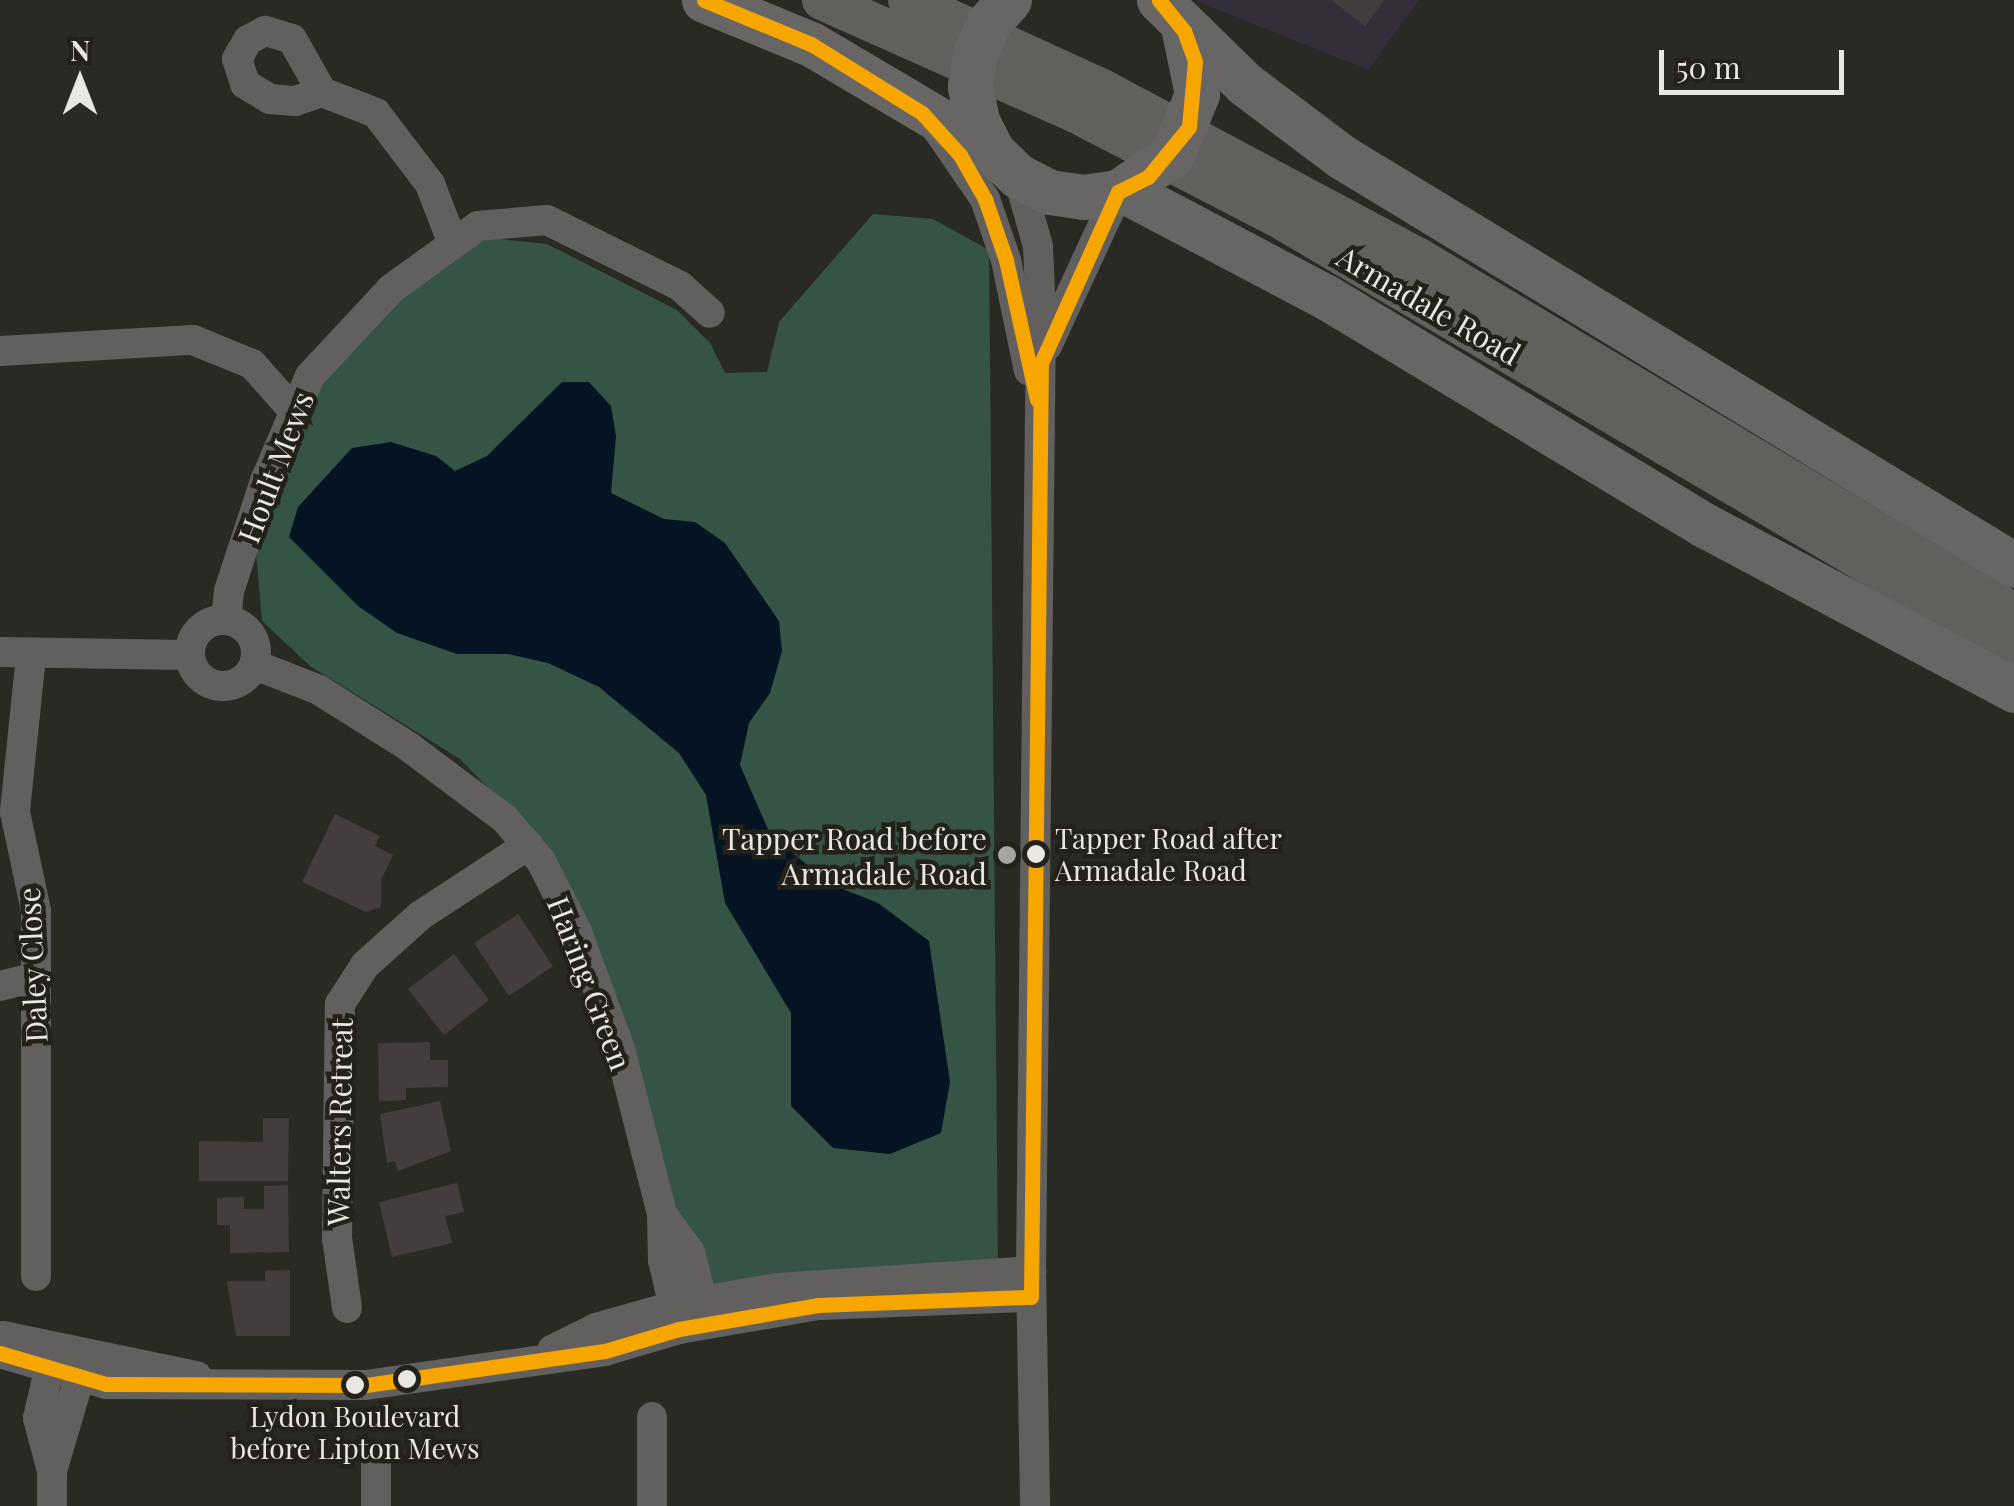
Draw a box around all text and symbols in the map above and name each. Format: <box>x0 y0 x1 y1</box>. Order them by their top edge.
north arrow <box>30 30 130 130</box>
scale bar <box>1664 30 1849 92</box>
text: N <box>70 31 90 68</box>
text: 50 m <box>1676 47 1741 87</box>
street label: Armadale Road <box>1331 238 1527 372</box>
street label: Hoult Mews <box>230 386 320 548</box>
place label: Tapper Road before Armadale Road <box>721 820 987 890</box>
place label: Tapper Road after Armadale Road <box>1055 821 1283 887</box>
marker: Tapper Road before Armadale Road <box>996 844 1018 866</box>
marker: Tapper Road after Armadale Road <box>1026 844 1046 864</box>
street label: Daley Close <box>10 886 54 1044</box>
street label: Haring Green <box>540 891 640 1075</box>
street label: Walters Retreat <box>319 1018 359 1226</box>
unlabelled marker <box>397 1369 417 1389</box>
marker: Lydon Boulevard before Lipton Mews <box>345 1375 365 1395</box>
place label: Lydon Boulevard before Lipton Mews <box>231 1399 479 1465</box>

